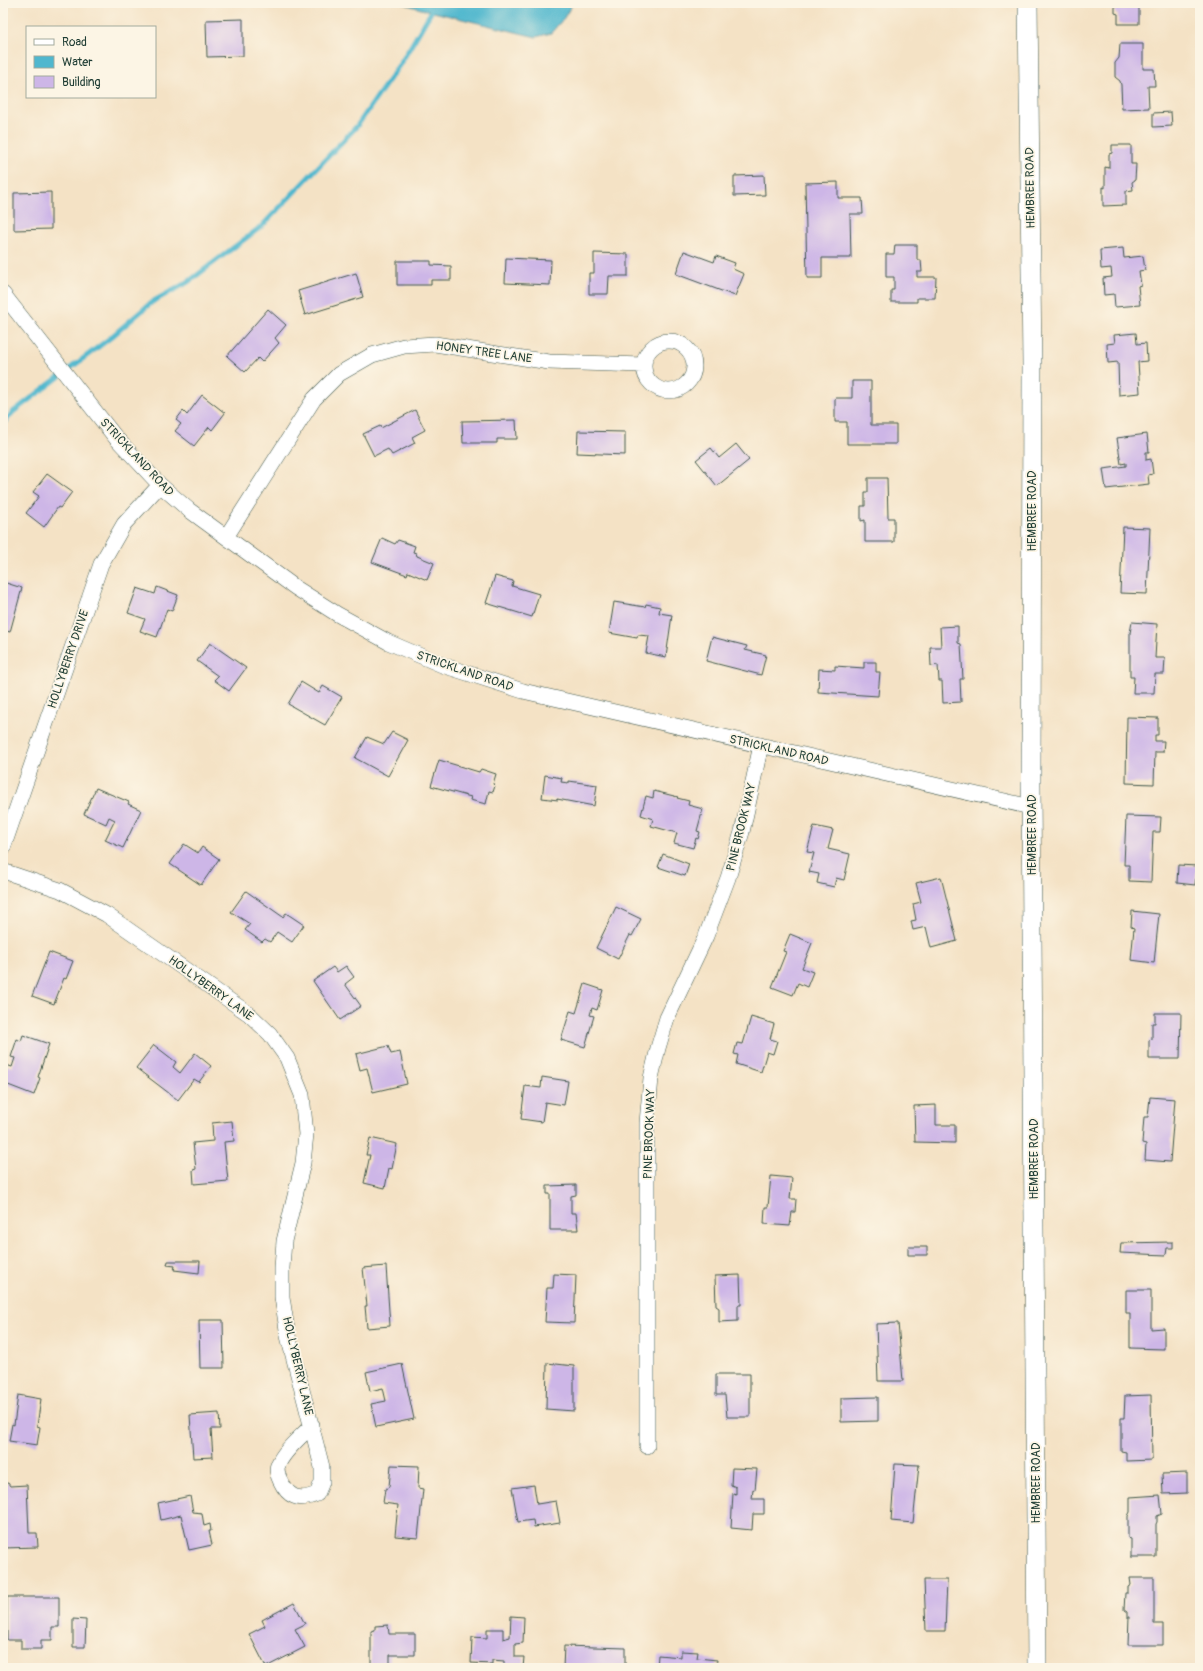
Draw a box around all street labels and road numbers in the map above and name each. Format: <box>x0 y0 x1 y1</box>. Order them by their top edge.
street label: HEMBREE ROAD <box>1022 147 1039 229</box>
street label: HONEY TREE LANE <box>435 338 533 367</box>
street label: STRICKLAND ROAD <box>97 415 177 500</box>
street label: HEMBREE ROAD <box>1025 470 1040 552</box>
street label: HOLLYBERRY DRIVE <box>45 608 92 711</box>
street label: STRICKLAND ROAD <box>414 648 516 695</box>
street label: STRICKLAND ROAD <box>728 732 830 769</box>
street label: PINE BROOK WAY <box>723 782 760 873</box>
street label: HEMBREE ROAD <box>1025 794 1040 876</box>
street label: HOLLYBERRY LANE <box>165 953 256 1024</box>
street label: PINE BROOK WAY <box>640 1089 659 1179</box>
street label: HEMBREE ROAD <box>1027 1118 1042 1200</box>
street label: HOLLYBERRY LANE <box>279 1315 316 1417</box>
street label: HEMBREE ROAD <box>1029 1442 1044 1524</box>

